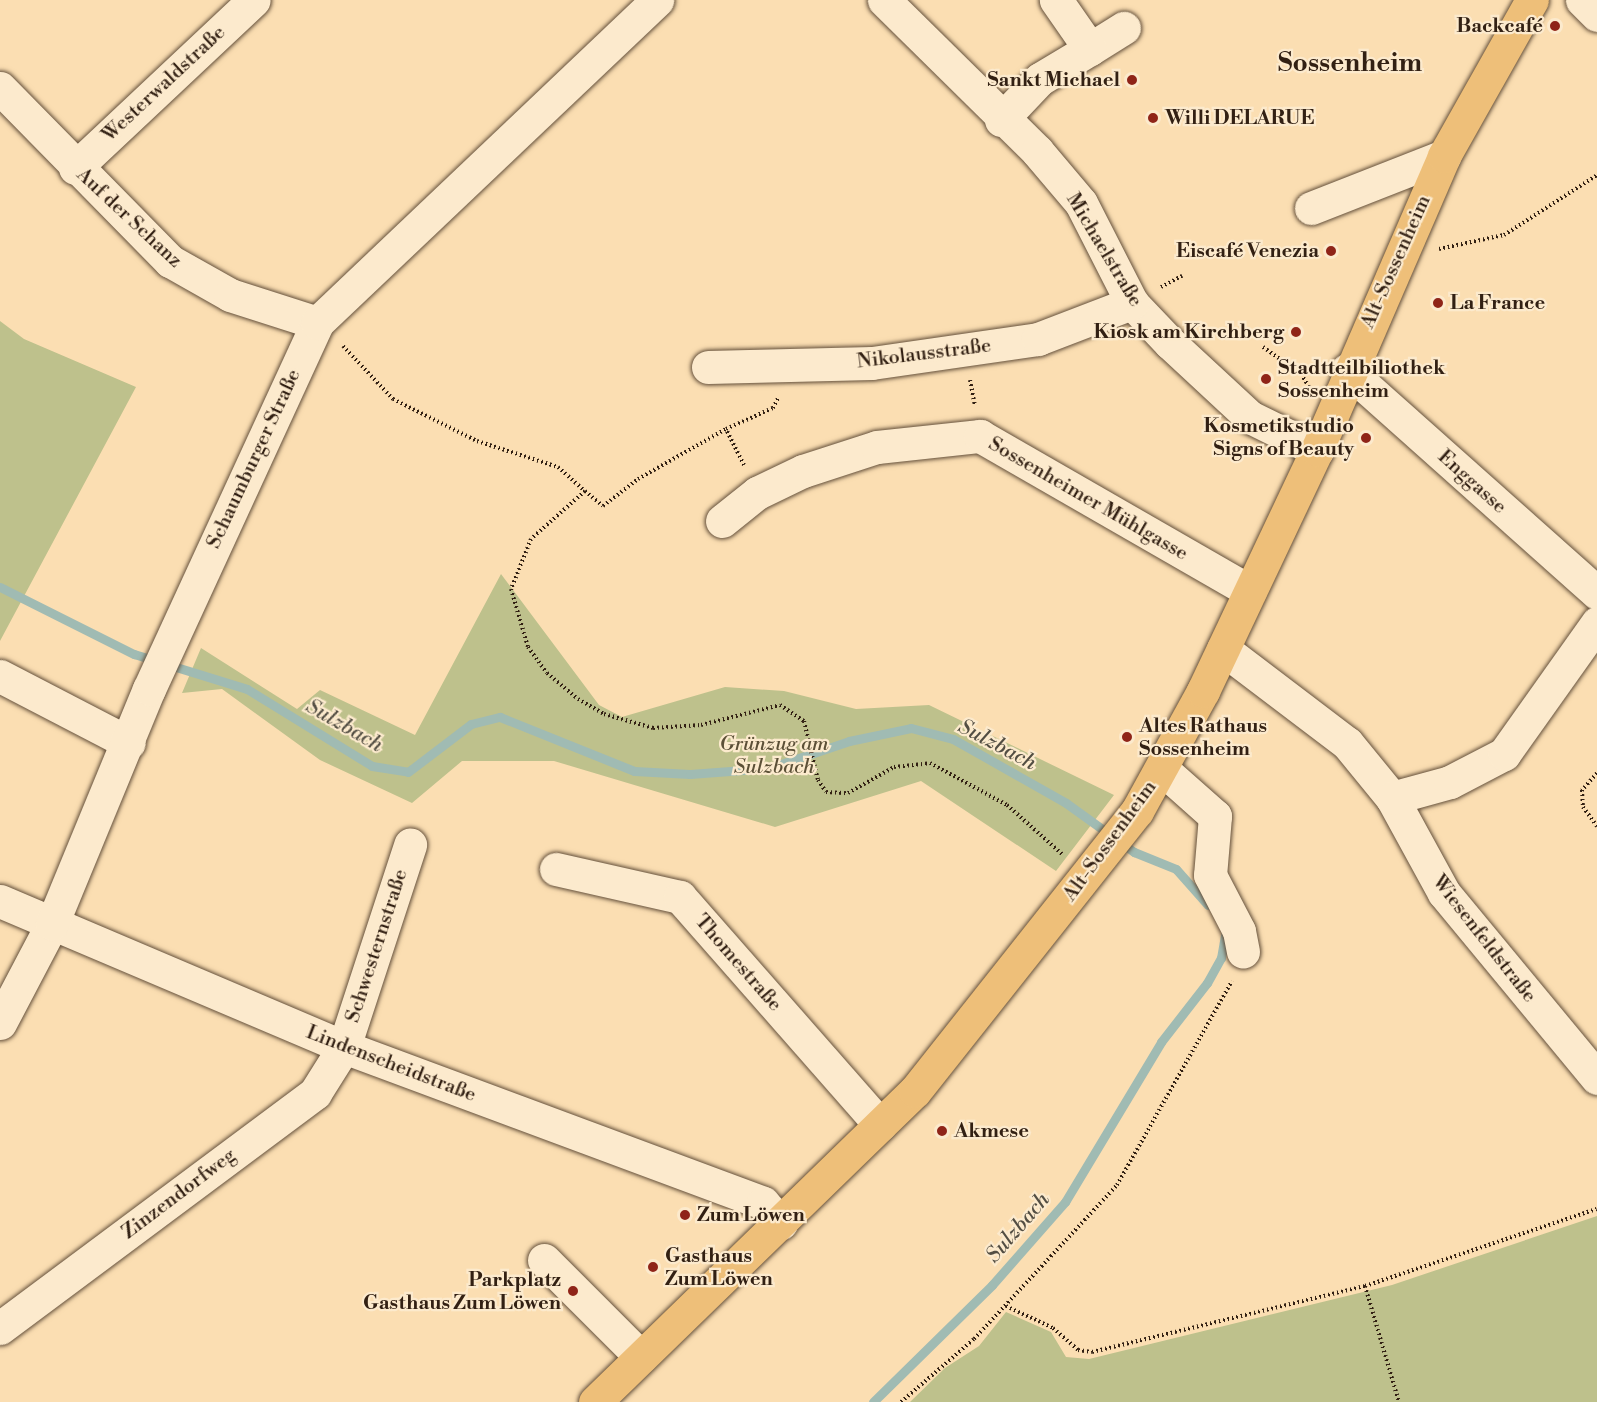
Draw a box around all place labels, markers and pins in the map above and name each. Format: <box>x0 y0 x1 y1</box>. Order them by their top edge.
place label: Backcafé <box>1456 14 1543 38</box>
marker: Backcafé <box>1548 19 1562 33</box>
place label: Sankt Michael <box>987 68 1120 92</box>
marker: Sankt Michael <box>1125 73 1139 87</box>
place label: Willi DELARUE <box>1165 106 1314 130</box>
marker: Willi DELARUE <box>1146 111 1160 125</box>
place label: Eiscafé Venezia <box>1176 239 1319 263</box>
marker: Eiscafé Venezia <box>1324 244 1338 258</box>
place label: La France <box>1450 291 1545 315</box>
marker: La France <box>1431 296 1445 310</box>
place label: Kiosk am Kirchberg <box>1093 320 1284 344</box>
marker: Kiosk am Kirchberg <box>1289 325 1303 339</box>
place label: Stadtteilbiliothek Sossenheim <box>1278 356 1445 403</box>
marker: Stadtteilbiliothek Sossenheim <box>1259 372 1273 386</box>
place label: Kosmetikstudio Signs of Beauty <box>1204 414 1354 461</box>
marker: Kosmetikstudio Signs of Beauty <box>1359 431 1373 445</box>
place label: Altes Rathaus Sossenheim <box>1139 714 1267 761</box>
marker: Altes Rathaus Sossenheim <box>1120 730 1134 744</box>
place label: Akmese <box>954 1119 1029 1143</box>
marker: Akmese <box>935 1124 949 1138</box>
place label: Zum Löwen <box>697 1203 805 1227</box>
marker: Zum Löwen <box>678 1208 692 1222</box>
place label: Gasthaus Zum Löwen <box>665 1244 773 1291</box>
marker: Gasthaus Zum Löwen <box>646 1260 660 1274</box>
place label: Parkplatz Gasthaus Zum Löwen <box>363 1268 561 1315</box>
marker: Parkplatz Gasthaus Zum Löwen <box>566 1284 580 1298</box>

